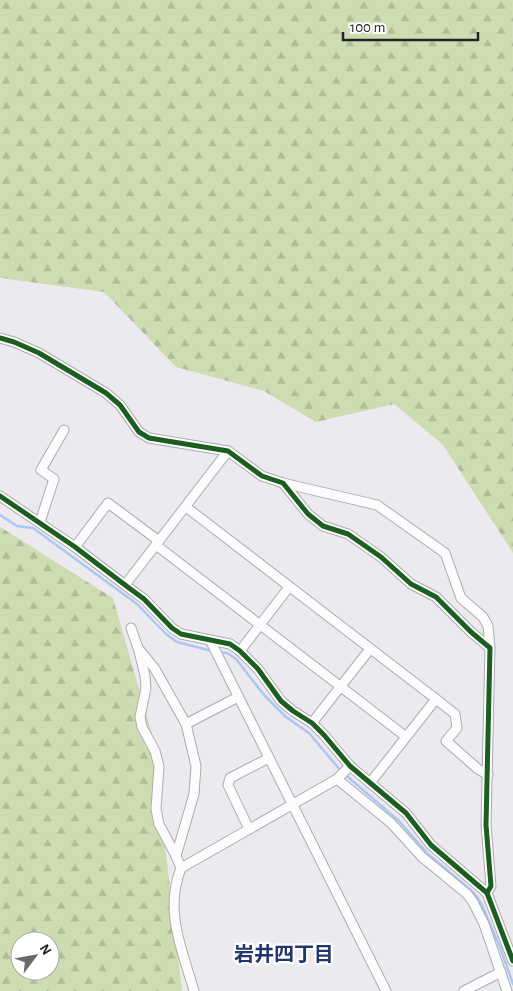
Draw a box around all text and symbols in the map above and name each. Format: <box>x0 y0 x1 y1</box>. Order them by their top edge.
scale bar <box>343 10 478 42</box>
text: 100 m <box>350 20 385 35</box>
north arrow <box>10 931 60 981</box>
text: N <box>37 942 54 957</box>
district label: 岩井四丁目 <box>234 943 334 965</box>

